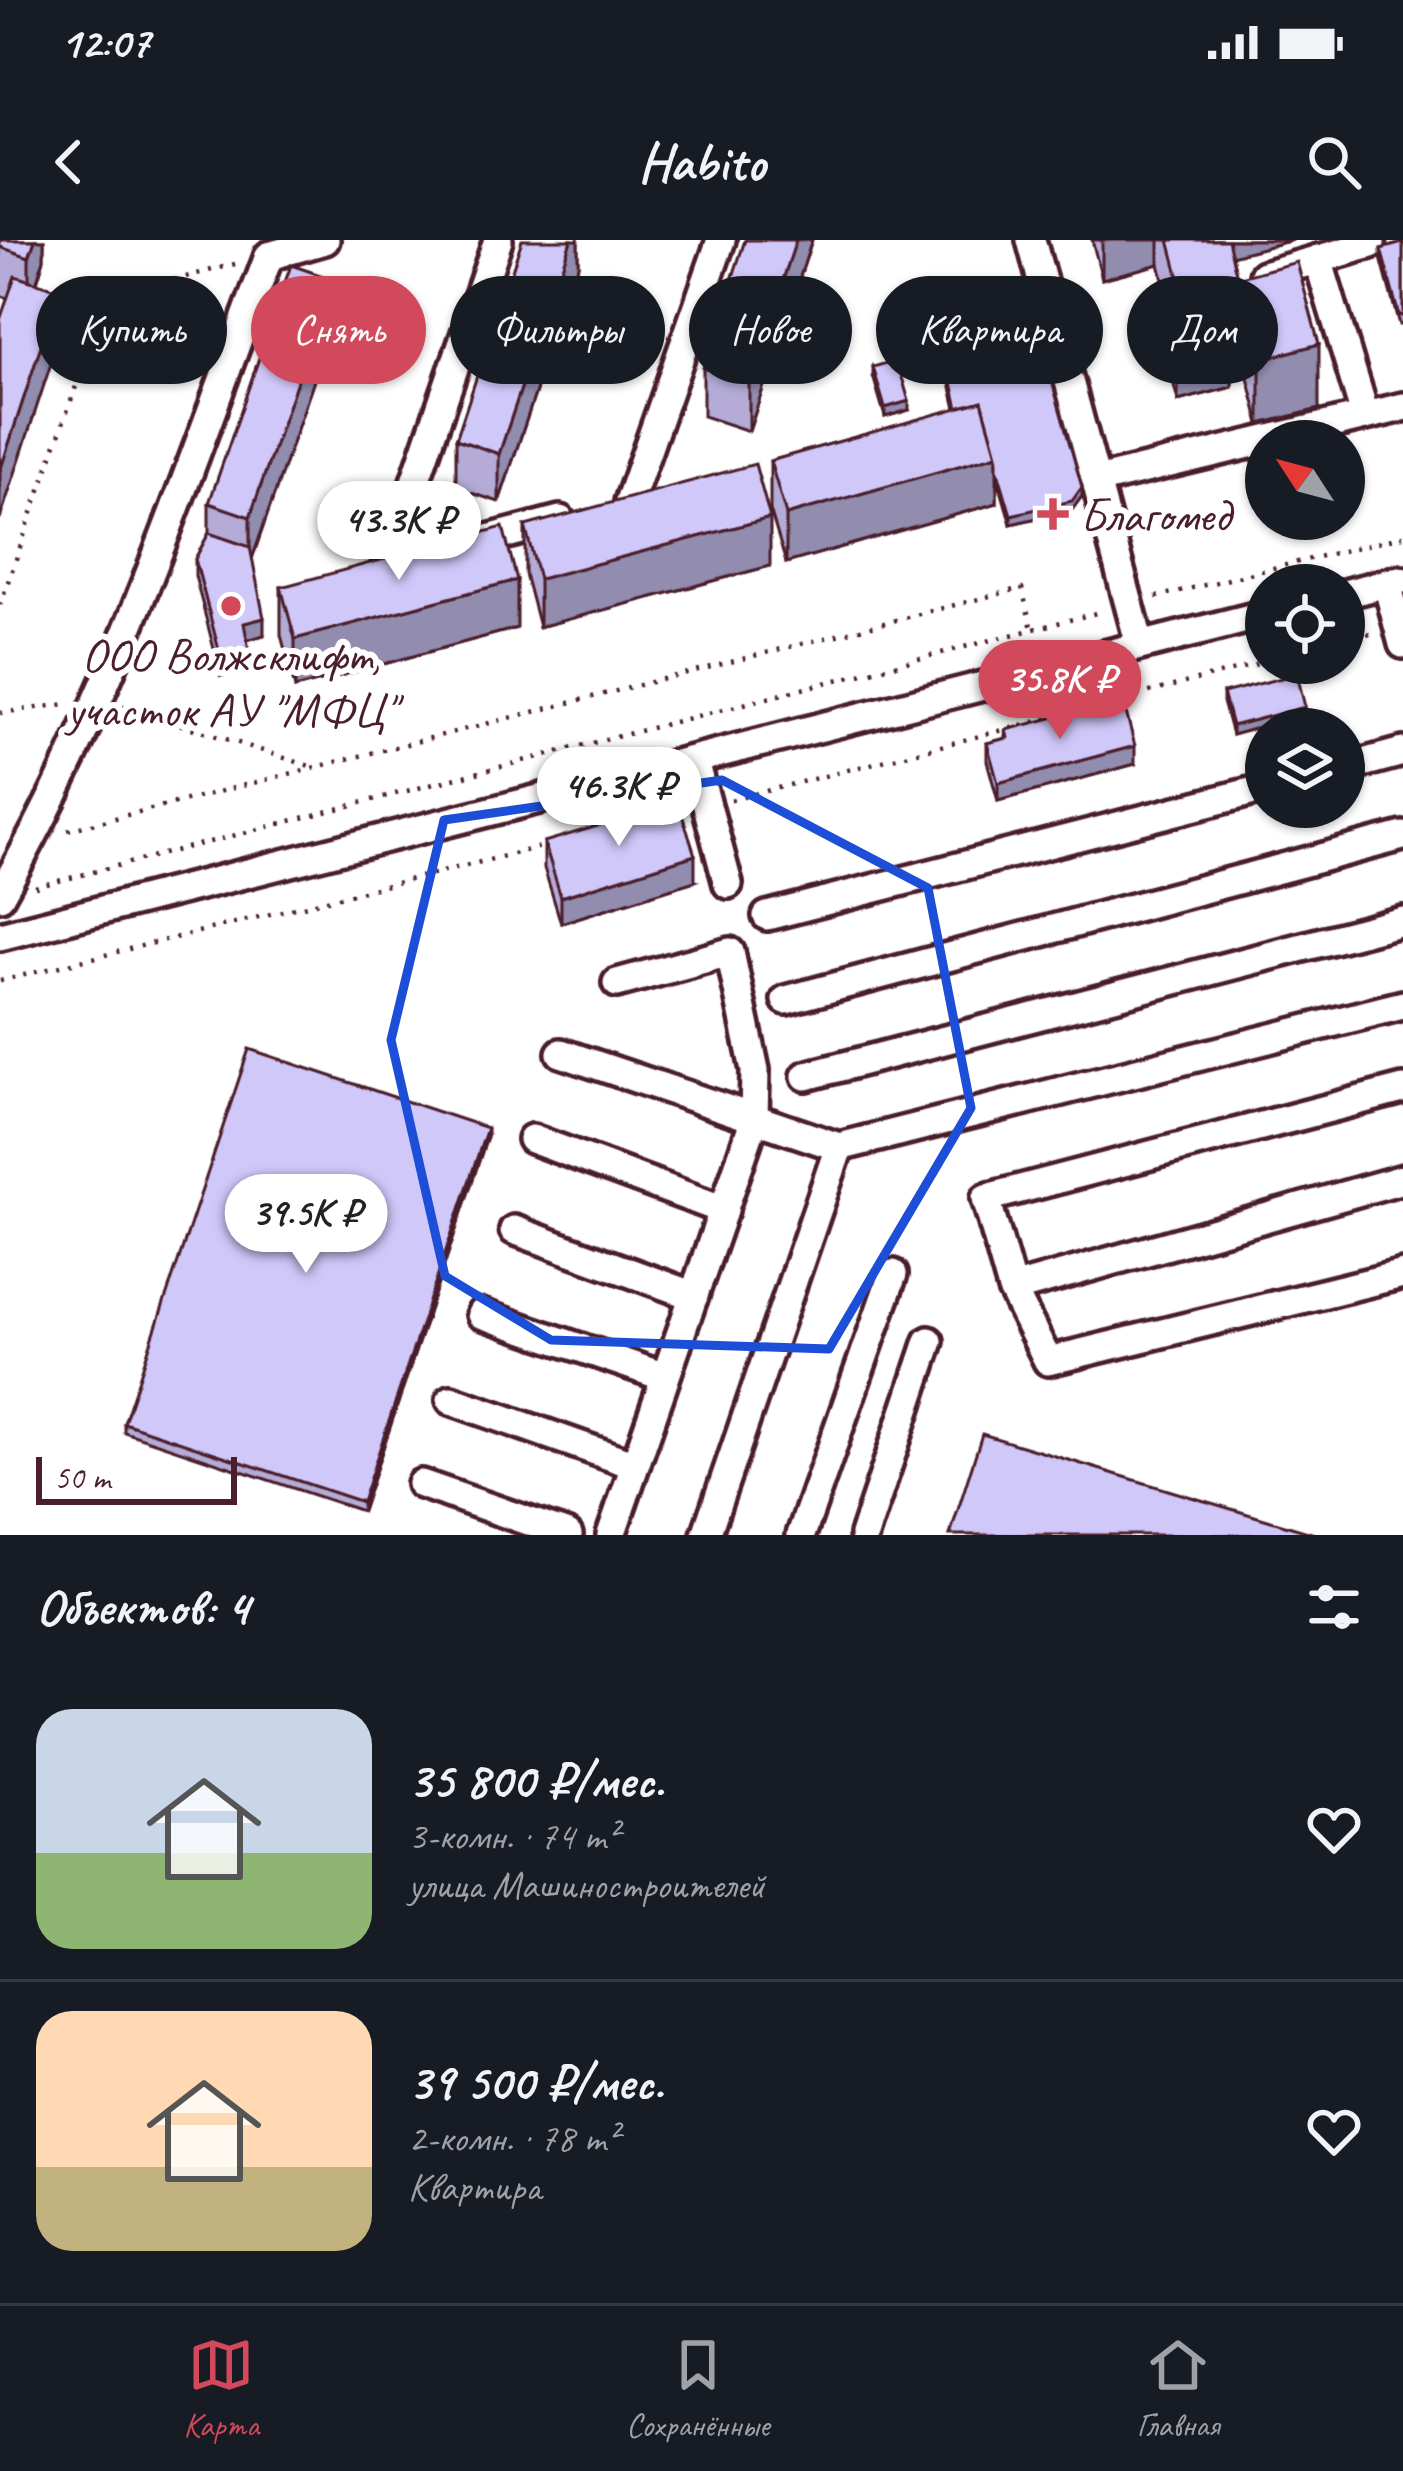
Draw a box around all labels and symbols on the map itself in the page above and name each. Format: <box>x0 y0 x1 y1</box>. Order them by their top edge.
north arrow <box>1245 420 1365 540</box>
pin: 43.3K ₽ <box>288 481 510 583</box>
place label: Благомед <box>1080 485 1234 545</box>
marker: Благомед <box>1037 498 1069 530</box>
marker: ООО Волжсклифт, участок АУ "МФЦ" <box>218 593 244 619</box>
place label: ООО Волжсклифт, участок АУ "МФЦ" <box>64 625 405 740</box>
pin: 35.8K ₽ <box>949 640 1171 742</box>
pin: 46.3K ₽ <box>508 747 730 849</box>
pin: 39.5K ₽ <box>195 1174 417 1276</box>
scale bar <box>36 1451 237 1504</box>

